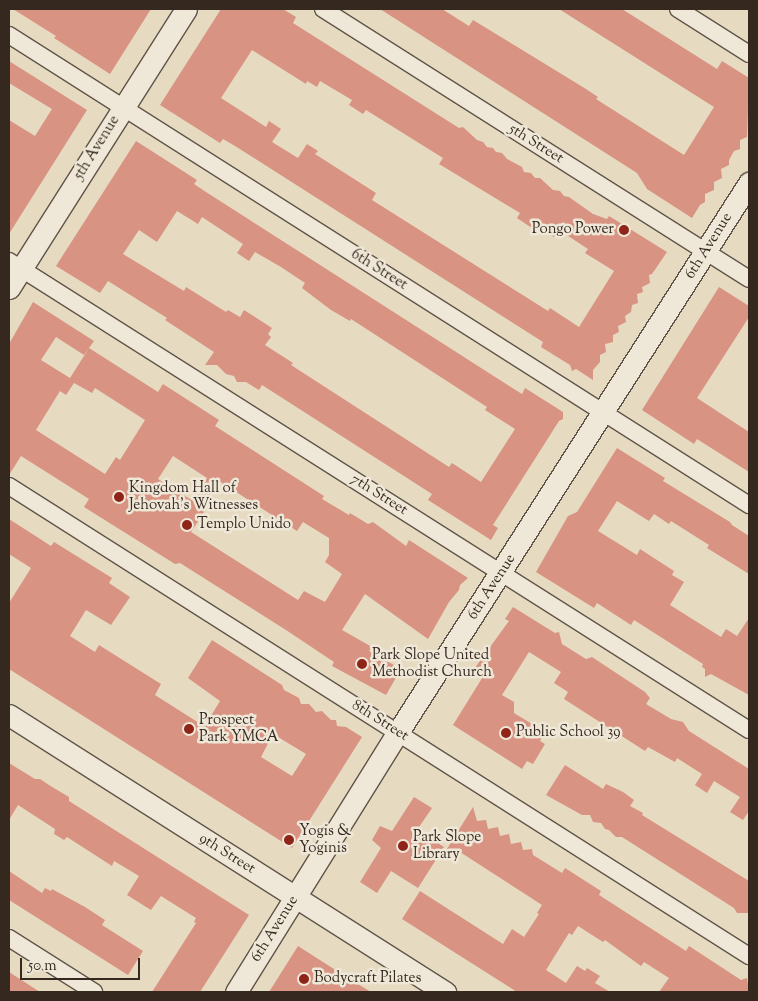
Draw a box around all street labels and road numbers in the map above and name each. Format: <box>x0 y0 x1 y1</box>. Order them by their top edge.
street label: 5th Avenue <box>70 113 124 183</box>
street label: 5th Street <box>505 120 567 168</box>
street label: 6th Avenue <box>682 210 736 282</box>
street label: 6th Street <box>347 246 411 294</box>
street label: 7th Street <box>347 471 411 519</box>
street label: 6th Avenue <box>464 551 520 623</box>
street label: 8th Street <box>348 697 412 745</box>
street label: 9th Street <box>195 830 259 878</box>
street label: 6th Avenue <box>248 893 302 965</box>

